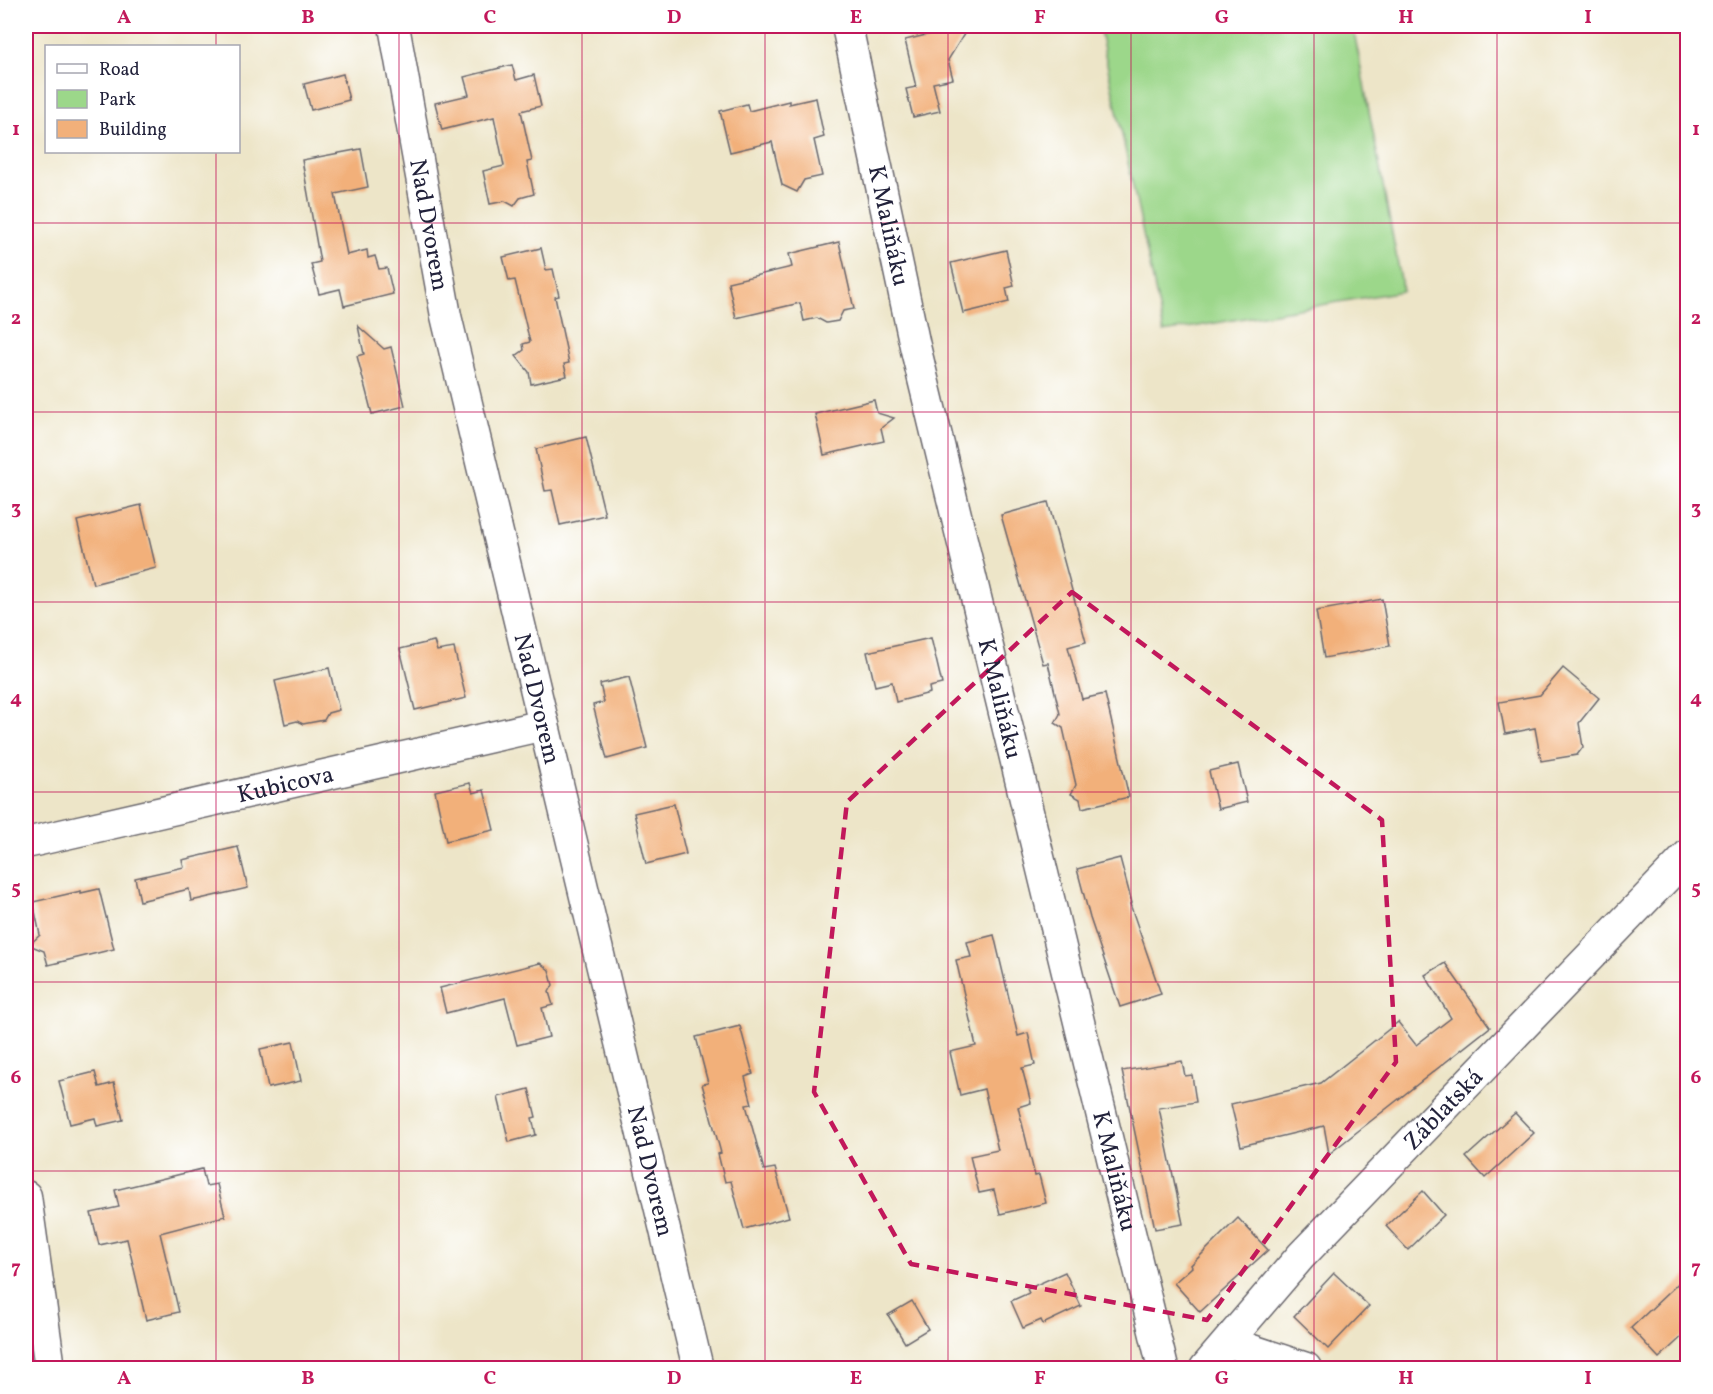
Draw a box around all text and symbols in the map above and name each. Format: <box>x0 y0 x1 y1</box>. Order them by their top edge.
text: A <box>117 4 131 32</box>
text: B <box>301 4 315 32</box>
text: C <box>484 4 497 32</box>
text: D <box>667 4 681 32</box>
text: E <box>850 4 862 32</box>
text: F <box>1034 4 1046 32</box>
text: G <box>1215 4 1229 32</box>
text: H <box>1398 4 1414 32</box>
text: I <box>1584 4 1592 32</box>
legend <box>45 45 240 153</box>
text: Road <box>99 58 140 83</box>
text: Park <box>99 88 136 113</box>
text: 1 <box>12 116 20 144</box>
text: 1 <box>1692 116 1700 144</box>
text: Building <box>99 118 167 143</box>
street label: Nad Dvorem <box>399 156 456 294</box>
street label: K Maliňáku <box>858 162 917 290</box>
text: 2 <box>11 305 21 333</box>
text: 2 <box>1691 305 1701 333</box>
text: 3 <box>11 495 21 523</box>
text: 3 <box>1691 495 1701 523</box>
street label: Nad Dvorem <box>504 630 568 768</box>
street label: K Maliňáku <box>968 635 1030 763</box>
text: 4 <box>10 685 22 713</box>
text: 4 <box>1690 685 1702 713</box>
street label: Kubicova <box>234 758 337 813</box>
text: 5 <box>11 875 21 903</box>
text: 5 <box>1691 875 1701 903</box>
street label: Záblatská <box>1397 1062 1492 1159</box>
text: 6 <box>11 1064 22 1092</box>
text: 6 <box>1691 1064 1702 1092</box>
street label: Nad Dvorem <box>617 1103 681 1241</box>
street label: K Maliňáku <box>1082 1108 1144 1235</box>
text: 7 <box>11 1254 21 1282</box>
text: 7 <box>1691 1254 1701 1282</box>
text: A <box>117 1365 131 1393</box>
text: B <box>301 1365 315 1393</box>
text: C <box>484 1365 497 1393</box>
text: D <box>667 1365 681 1393</box>
text: E <box>850 1365 862 1393</box>
text: F <box>1034 1365 1046 1393</box>
text: G <box>1215 1365 1229 1393</box>
text: H <box>1398 1365 1414 1393</box>
text: I <box>1584 1365 1592 1393</box>

